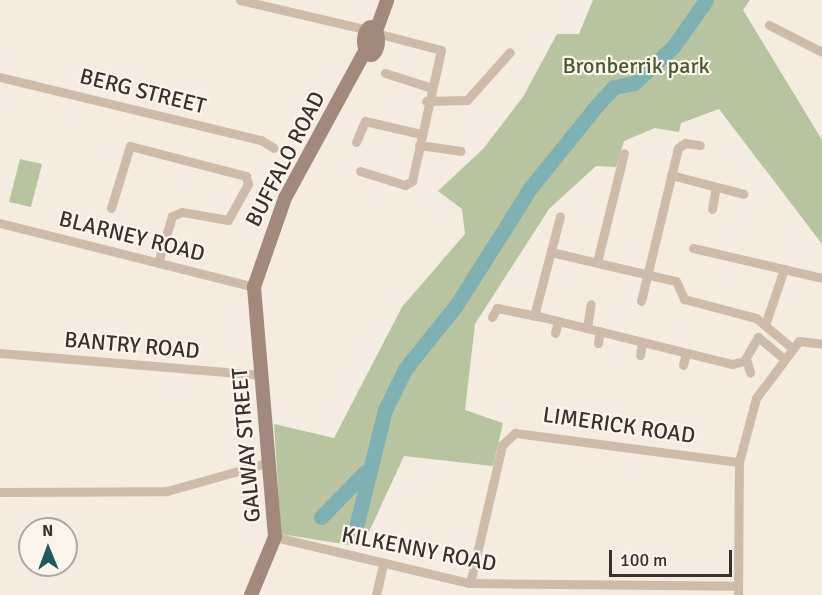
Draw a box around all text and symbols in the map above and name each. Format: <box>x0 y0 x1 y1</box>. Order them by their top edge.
park label: Bronberrik park <box>562 53 710 79</box>
street label: BERG STREET <box>77 63 209 119</box>
street label: BUFFALO ROAD <box>240 87 330 231</box>
street label: BLARNEY ROAD <box>56 205 208 267</box>
street label: BANTRY ROAD <box>63 326 201 364</box>
street label: GALWAY STREET <box>226 366 266 524</box>
street label: LIMERICK ROAD <box>541 401 697 449</box>
north arrow <box>18 517 78 577</box>
text: N <box>42 521 53 541</box>
street label: KILKENNY ROAD <box>339 521 499 577</box>
scale bar <box>612 538 735 576</box>
text: 100 m <box>620 549 667 571</box>

